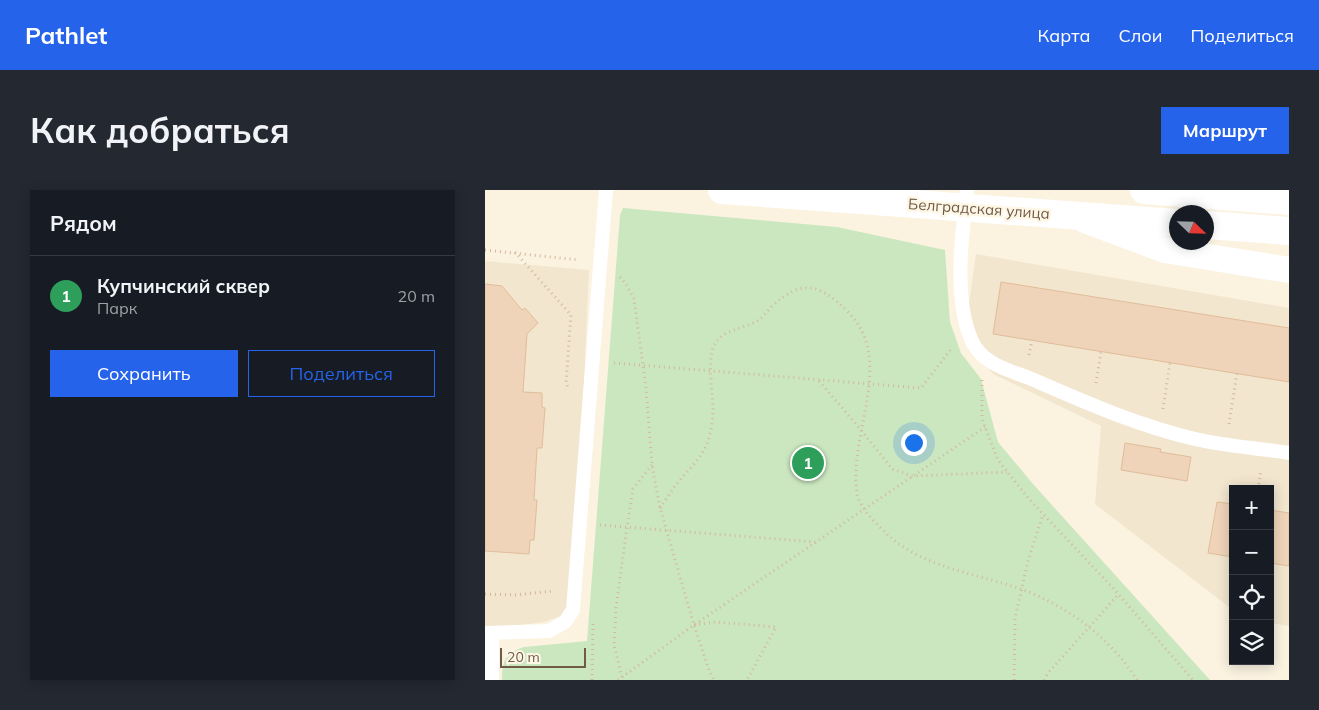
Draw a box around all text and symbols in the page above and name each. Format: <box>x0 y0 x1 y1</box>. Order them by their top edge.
text: Pathlet <box>25 20 107 50</box>
text: Карта <box>1038 24 1090 47</box>
text: Слои <box>1118 24 1163 47</box>
text: Поделиться <box>1191 24 1294 47</box>
button: Маршрут <box>1161 107 1289 154</box>
text: Как добраться <box>30 108 290 152</box>
street label: Белградская улица <box>908 194 1051 223</box>
north arrow <box>1169 205 1214 250</box>
text: Рядом <box>50 210 117 236</box>
text: Купчинский сквер <box>97 274 270 298</box>
text: 1 <box>61 286 71 306</box>
text: 20 m <box>398 286 435 306</box>
text: Парк <box>97 298 137 318</box>
button: Сохранить <box>50 350 238 397</box>
button: Поделиться <box>248 350 435 397</box>
your location <box>901 430 927 456</box>
pin: 1 <box>792 444 824 482</box>
map controls <box>1229 485 1274 665</box>
button: + <box>1229 485 1274 530</box>
button: − <box>1229 530 1274 575</box>
button: locate <box>1229 575 1274 620</box>
button: layers <box>1229 620 1274 665</box>
scale bar <box>500 645 586 668</box>
text: 20 m <box>507 648 540 666</box>

